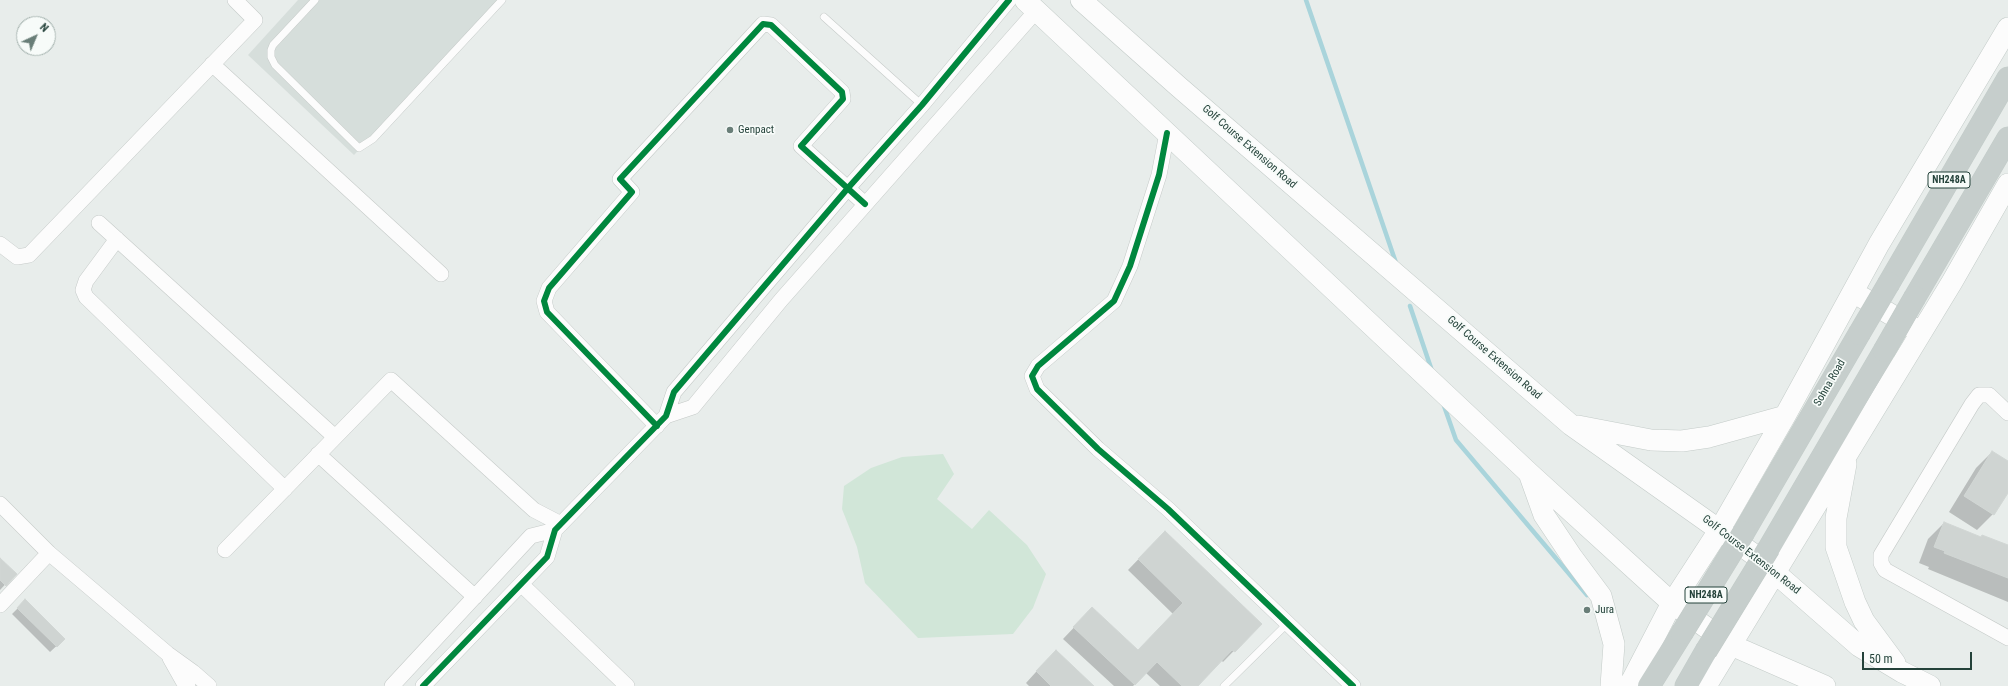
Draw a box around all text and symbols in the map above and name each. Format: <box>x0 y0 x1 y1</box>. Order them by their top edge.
north arrow <box>16 16 56 56</box>
text: N <box>37 21 51 35</box>
street label: Golf Course Extension Road <box>1199 102 1299 192</box>
place label: Genpact <box>738 123 774 137</box>
marker: Genpact <box>725 125 735 135</box>
road number: NH248A <box>1928 172 1970 188</box>
street label: Golf Course Extension Road <box>1444 313 1544 403</box>
street label: Sohna Road <box>1811 357 1849 409</box>
street label: Golf Course Extension Road <box>1699 513 1803 597</box>
road number: NH248A <box>1685 587 1727 603</box>
place label: Jura <box>1595 603 1614 617</box>
marker: Jura <box>1582 605 1592 615</box>
scale bar <box>1864 644 1974 670</box>
text: 50 m <box>1869 652 1893 666</box>

